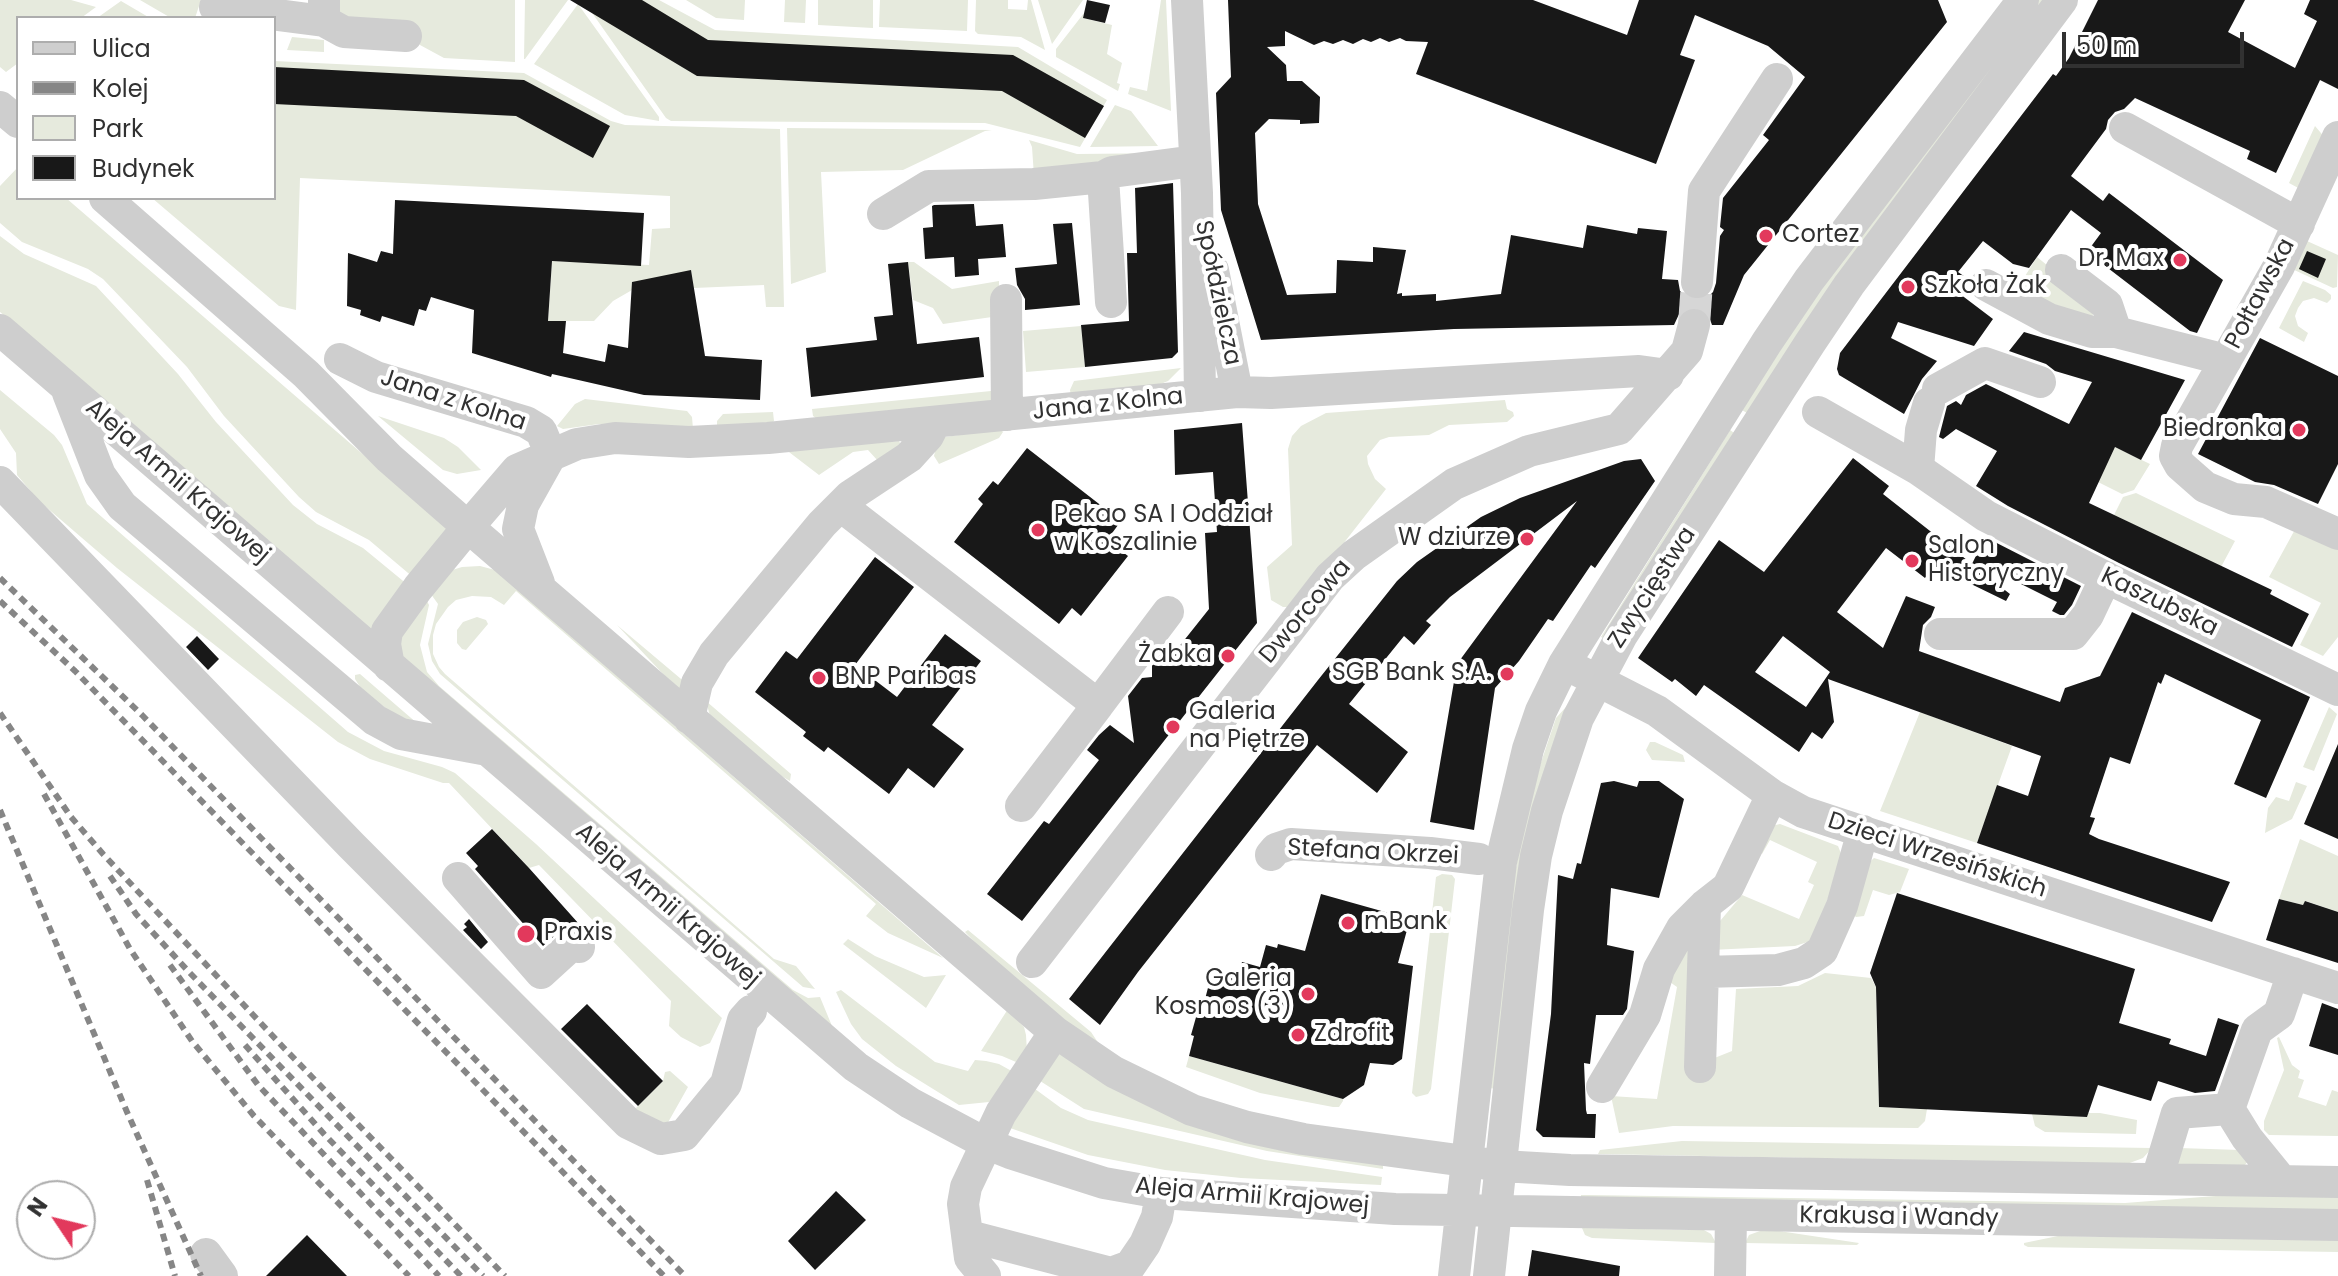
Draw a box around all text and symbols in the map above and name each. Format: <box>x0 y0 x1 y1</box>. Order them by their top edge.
legend <box>16 16 276 200</box>
scale bar <box>2066 16 2248 66</box>
text: 50 m <box>2076 29 2137 62</box>
text: Ulica <box>92 32 151 65</box>
text: Kolej <box>92 72 148 105</box>
text: Park <box>92 112 143 145</box>
text: Budynek <box>92 152 194 185</box>
street label: Spółdzielcza <box>1188 218 1246 368</box>
place label: Cortez <box>1782 222 1859 250</box>
marker: Cortez <box>1757 227 1775 245</box>
street label: Połtawska <box>2220 234 2302 354</box>
place label: Dr. Max <box>2078 246 2164 274</box>
marker: Dr. Max <box>2171 251 2189 269</box>
place label: Szkoła Żak <box>1924 273 2047 301</box>
marker: Szkoła Żak <box>1899 278 1917 296</box>
street label: Jana z Kolna <box>377 364 529 438</box>
street label: Jana z Kolna <box>1031 383 1185 427</box>
street label: Aleja Armii Krajowej <box>79 394 275 570</box>
place label: Biedronka <box>2163 416 2283 444</box>
marker: Biedronka <box>2290 421 2308 439</box>
place label: Pekao SA I Oddział w Koszalinie <box>1054 502 1272 558</box>
marker: Pekao SA I Oddział w Koszalinie <box>1029 521 1047 539</box>
street label: Zwycięstwa <box>1603 522 1703 654</box>
place label: W dziurze <box>1398 525 1511 553</box>
marker: W dziurze <box>1518 530 1536 548</box>
place label: Salon Historyczny <box>1928 533 2064 589</box>
marker: Salon Historyczny <box>1903 552 1921 570</box>
street label: Dworcowa <box>1254 554 1358 670</box>
street label: Kaszubska <box>2096 562 2222 644</box>
place label: Żabka <box>1138 642 1212 670</box>
marker: Żabka <box>1219 647 1237 665</box>
place label: SGB Bank S.A. <box>1332 660 1491 688</box>
place label: BNP Paribas <box>835 664 977 692</box>
marker: SGB Bank S.A. <box>1498 665 1516 683</box>
marker: BNP Paribas <box>810 669 828 687</box>
place label: Galeria na Piętrze <box>1189 699 1305 755</box>
marker: Galeria na Piętrze <box>1164 718 1182 736</box>
street label: Dzieci Wrzesińskich <box>1824 807 2050 905</box>
street label: Aleja Armii Krajowej <box>569 818 765 994</box>
street label: Stefana Okrzei <box>1287 834 1459 872</box>
place label: mBank <box>1364 909 1447 937</box>
marker: mBank <box>1339 914 1357 932</box>
place label: Praxis <box>544 920 613 948</box>
marker: Praxis <box>515 923 537 945</box>
place label: Galeria Kosmos (3) <box>1155 966 1292 1022</box>
marker: Galeria Kosmos (3) <box>1299 985 1317 1003</box>
place label: Zdrofit <box>1314 1021 1390 1049</box>
marker: Zdrofit <box>1289 1026 1307 1044</box>
street label: Aleja Armii Krajowej <box>1134 1172 1370 1222</box>
north arrow <box>16 1180 96 1260</box>
text: N <box>20 1191 55 1223</box>
street label: Krakusa i Wandy <box>1799 1202 1999 1234</box>

